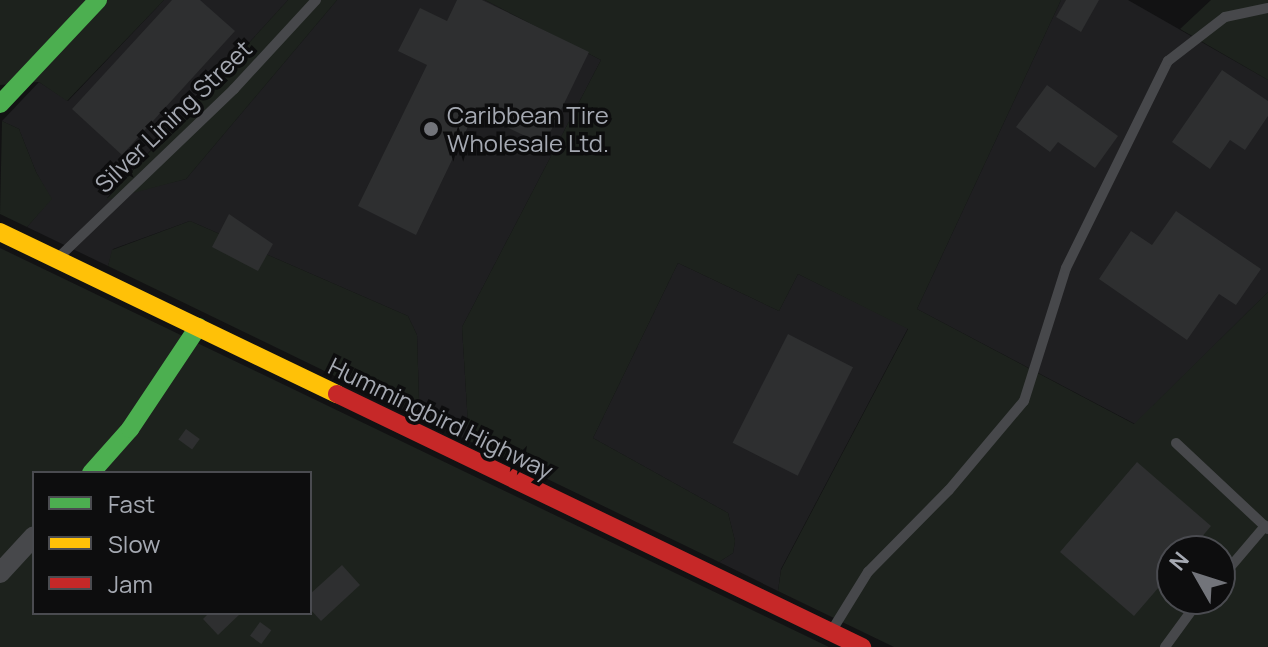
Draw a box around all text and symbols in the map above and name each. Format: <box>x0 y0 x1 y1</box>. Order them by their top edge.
street label: Silver Lining Street <box>89 34 257 198</box>
place label: Caribbean Tire Wholesale Ltd. <box>447 101 609 157</box>
marker: Caribbean Tire Wholesale Ltd. <box>422 120 440 138</box>
street label: Hummingbird Highway <box>324 351 558 485</box>
legend <box>32 471 312 615</box>
text: Fast <box>108 487 155 520</box>
text: Slow <box>108 527 161 560</box>
north arrow <box>1156 535 1236 615</box>
text: N <box>1162 546 1196 577</box>
text: Jam <box>108 567 153 600</box>

